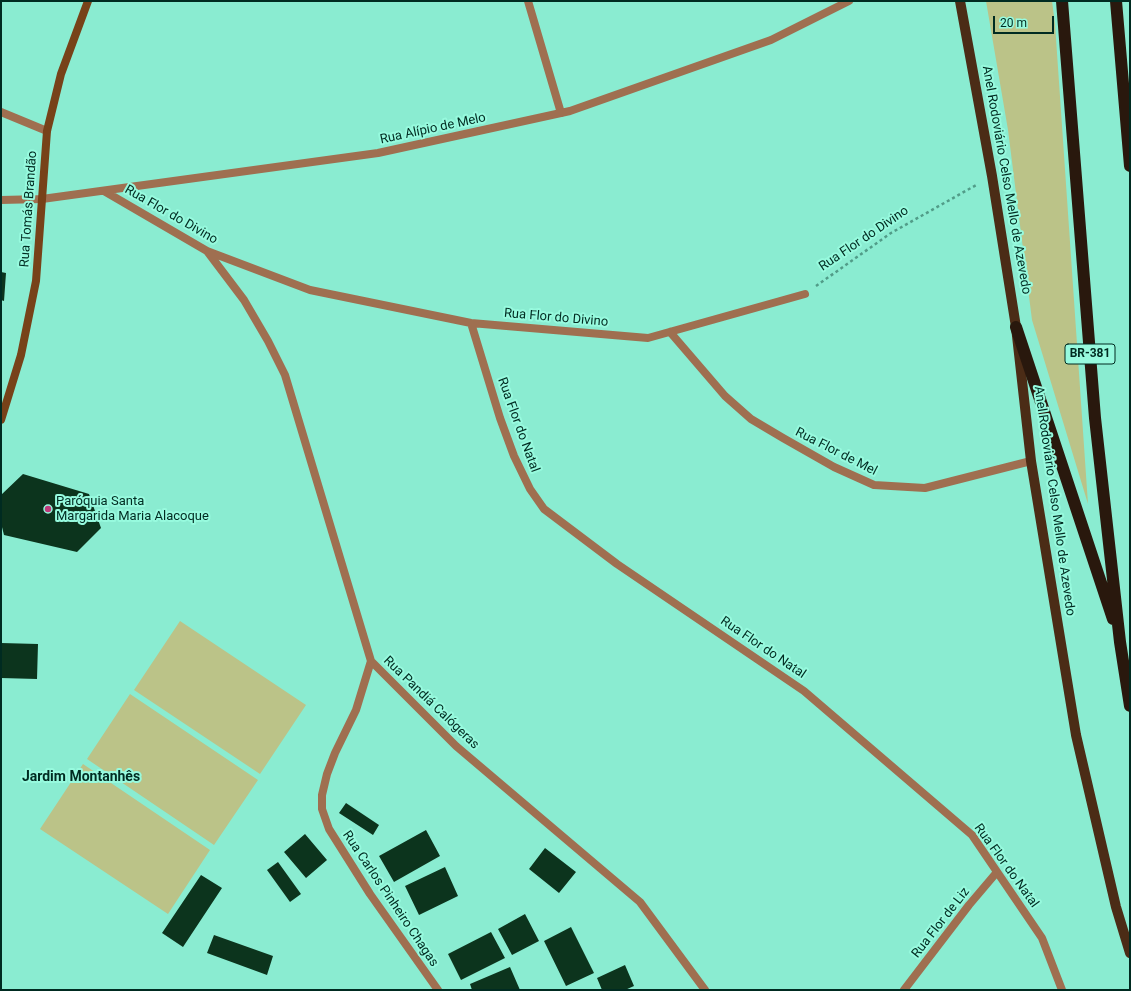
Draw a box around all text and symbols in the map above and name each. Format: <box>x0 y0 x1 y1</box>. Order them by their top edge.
scale bar <box>995 8 1056 34</box>
text: 20 m <box>1000 16 1027 30</box>
street label: Anel Rodoviário Celso Mello de Azevedo <box>978 64 1034 296</box>
street label: Rua Alípio de Melo <box>379 110 487 148</box>
street label: Rua Tomás Brandão <box>17 150 41 268</box>
street label: Rua Flor do Divino <box>122 182 220 248</box>
street label: Rua Flor do Divino <box>816 203 912 275</box>
street label: Rua Flor do Divino <box>503 306 609 330</box>
road number: BR-381 <box>1065 344 1115 364</box>
street label: Rua Flor do Natal <box>494 376 542 474</box>
street label: Anel Rodoviário Celso Mello de Azevedo <box>1030 385 1078 617</box>
street label: Rua Flor de Mel <box>792 425 880 479</box>
place label: Paróquia Santa Margarida Maria Alacoque <box>56 494 209 525</box>
marker: Paróquia Santa Margarida Maria Alacoque <box>43 504 53 514</box>
street label: Rua Flor do Natal <box>717 614 809 682</box>
street label: Rua Pandiá Calógeras <box>380 653 482 753</box>
district label: Jardim Montanhês <box>22 769 140 785</box>
street label: Rua Flor do Natal <box>970 821 1042 911</box>
street label: Rua Carlos Pinheiro Chagas <box>339 828 441 970</box>
street label: Rua Flor de Liz <box>909 885 973 961</box>

